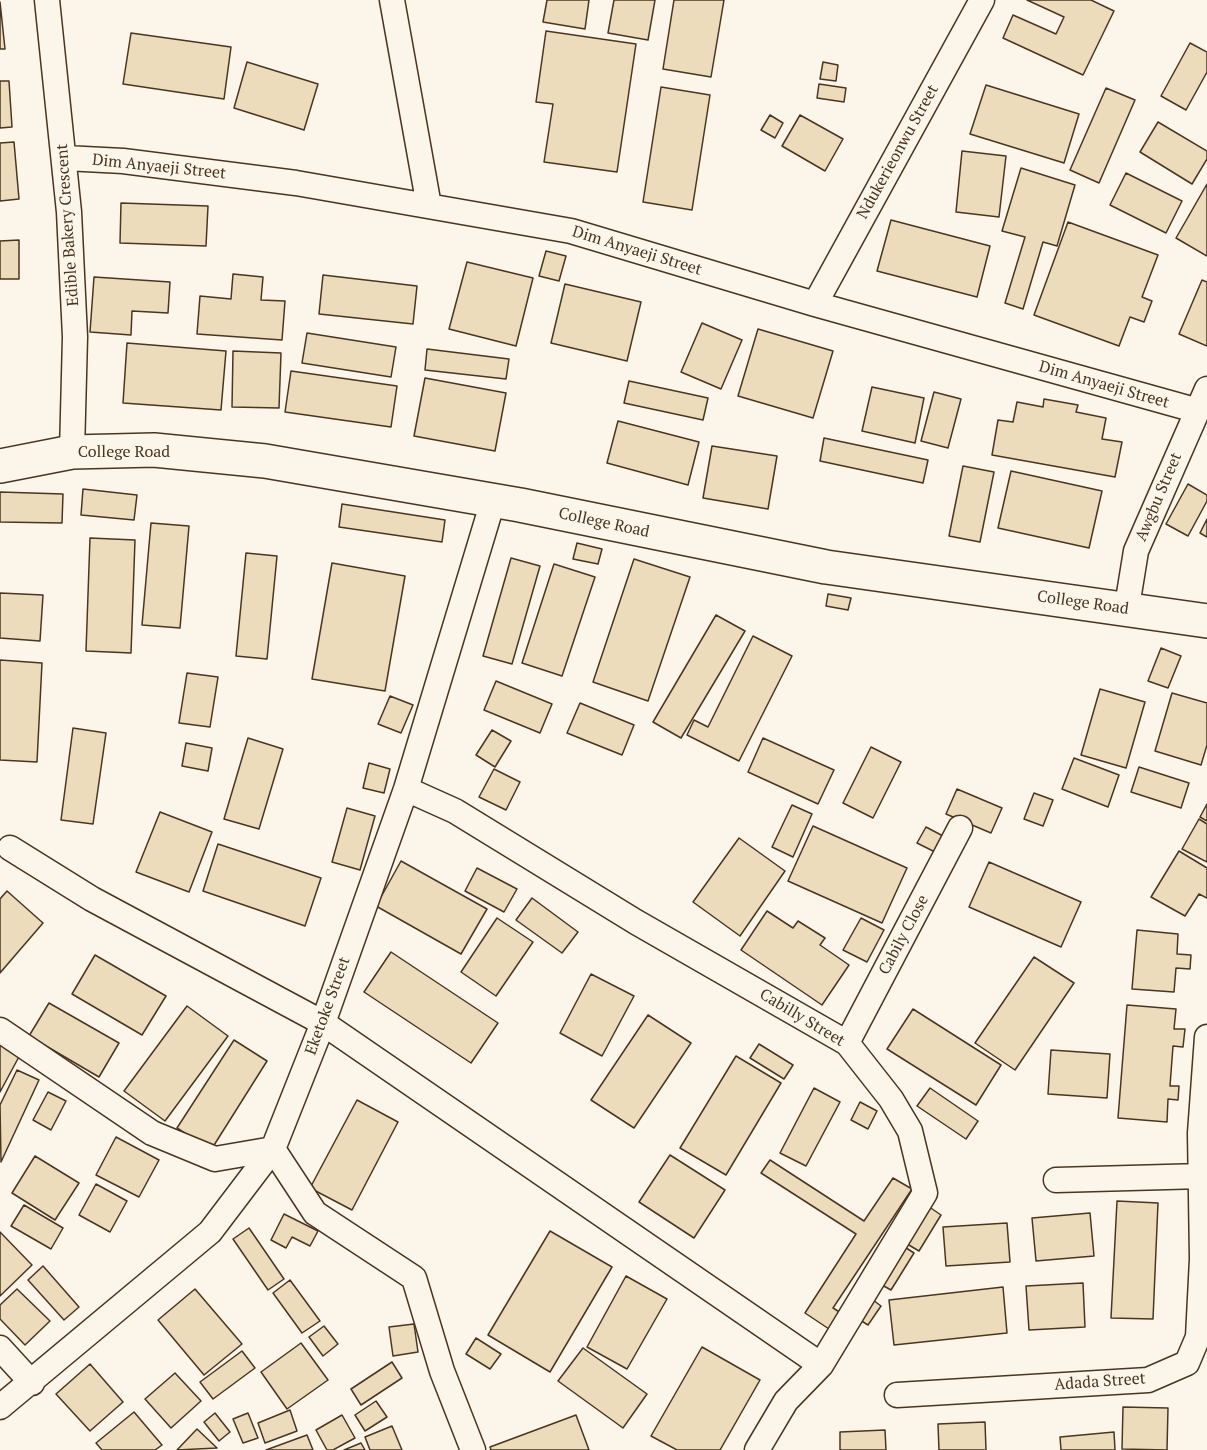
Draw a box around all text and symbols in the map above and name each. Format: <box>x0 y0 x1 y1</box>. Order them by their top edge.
street label: Ndukerieonwu Street <box>853 81 943 223</box>
street label: Edible Bakery Crescent <box>53 143 83 307</box>
street label: Dim Anyaeji Street <box>91 150 227 184</box>
street label: Dim Anyaeji Street <box>570 222 704 280</box>
street label: Dim Anyaeji Street <box>1037 357 1171 413</box>
street label: College Road <box>78 442 170 462</box>
street label: Awgbu Street <box>1132 450 1186 544</box>
street label: College Road <box>557 504 651 542</box>
street label: College Road <box>1036 587 1130 619</box>
street label: Cabily Close <box>875 892 933 978</box>
street label: Eketoke Street <box>301 954 355 1058</box>
street label: Cabilly Street <box>756 985 848 1051</box>
street label: Adada Street <box>1054 1369 1146 1395</box>

